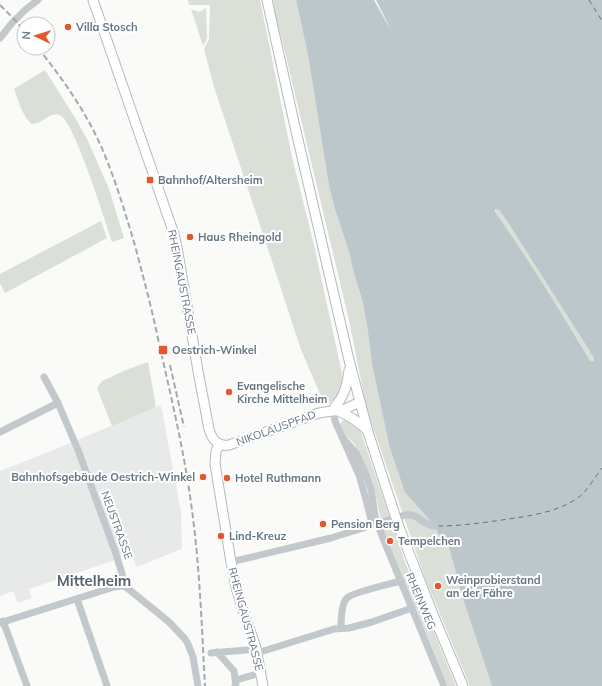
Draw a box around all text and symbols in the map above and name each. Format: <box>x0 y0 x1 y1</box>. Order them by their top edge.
north arrow <box>16 16 56 56</box>
place label: Villa Stosch <box>75 20 138 34</box>
marker: Villa Stosch <box>63 22 73 32</box>
text: N <box>19 31 33 40</box>
place label: Bahnhof/Altersheim <box>158 173 263 187</box>
marker: Bahnhof/Altersheim <box>145 175 155 185</box>
street label: RHEINGAUSTRASSE <box>165 228 199 336</box>
place label: Haus Rheingold <box>198 230 282 244</box>
marker: Haus Rheingold <box>185 232 195 242</box>
place label: Oestrich-Winkel <box>172 343 257 357</box>
marker: Oestrich-Winkel <box>157 344 169 356</box>
place label: Evangelische Kirche Mittelheim <box>237 379 327 406</box>
marker: Evangelische Kirche Mittelheim <box>224 387 234 397</box>
street label: NIKOLAUSPFAD <box>234 407 318 449</box>
place label: Bahnhofsgebäude Oestrich-Winkel <box>11 470 195 484</box>
place label: Hotel Ruthmann <box>235 471 321 485</box>
marker: Bahnhofsgebäude Oestrich-Winkel <box>198 472 208 482</box>
marker: Hotel Ruthmann <box>222 473 232 483</box>
street label: NEUSTRASSE <box>98 489 136 561</box>
place label: Pension Berg <box>331 517 400 531</box>
marker: Pension Berg <box>318 519 328 529</box>
place label: Lind-Kreuz <box>229 529 286 543</box>
marker: Lind-Kreuz <box>216 531 226 541</box>
place label: Tempelchen <box>398 534 460 548</box>
marker: Tempelchen <box>385 536 395 546</box>
street label: RHEINGAUSTRASSE <box>225 566 267 672</box>
district label: Mittelheim <box>57 571 131 590</box>
street label: RHEINWEG <box>403 571 439 631</box>
place label: Weinprobierstand an der Fähre <box>446 573 541 600</box>
marker: Weinprobierstand an der Fähre <box>433 581 443 591</box>

